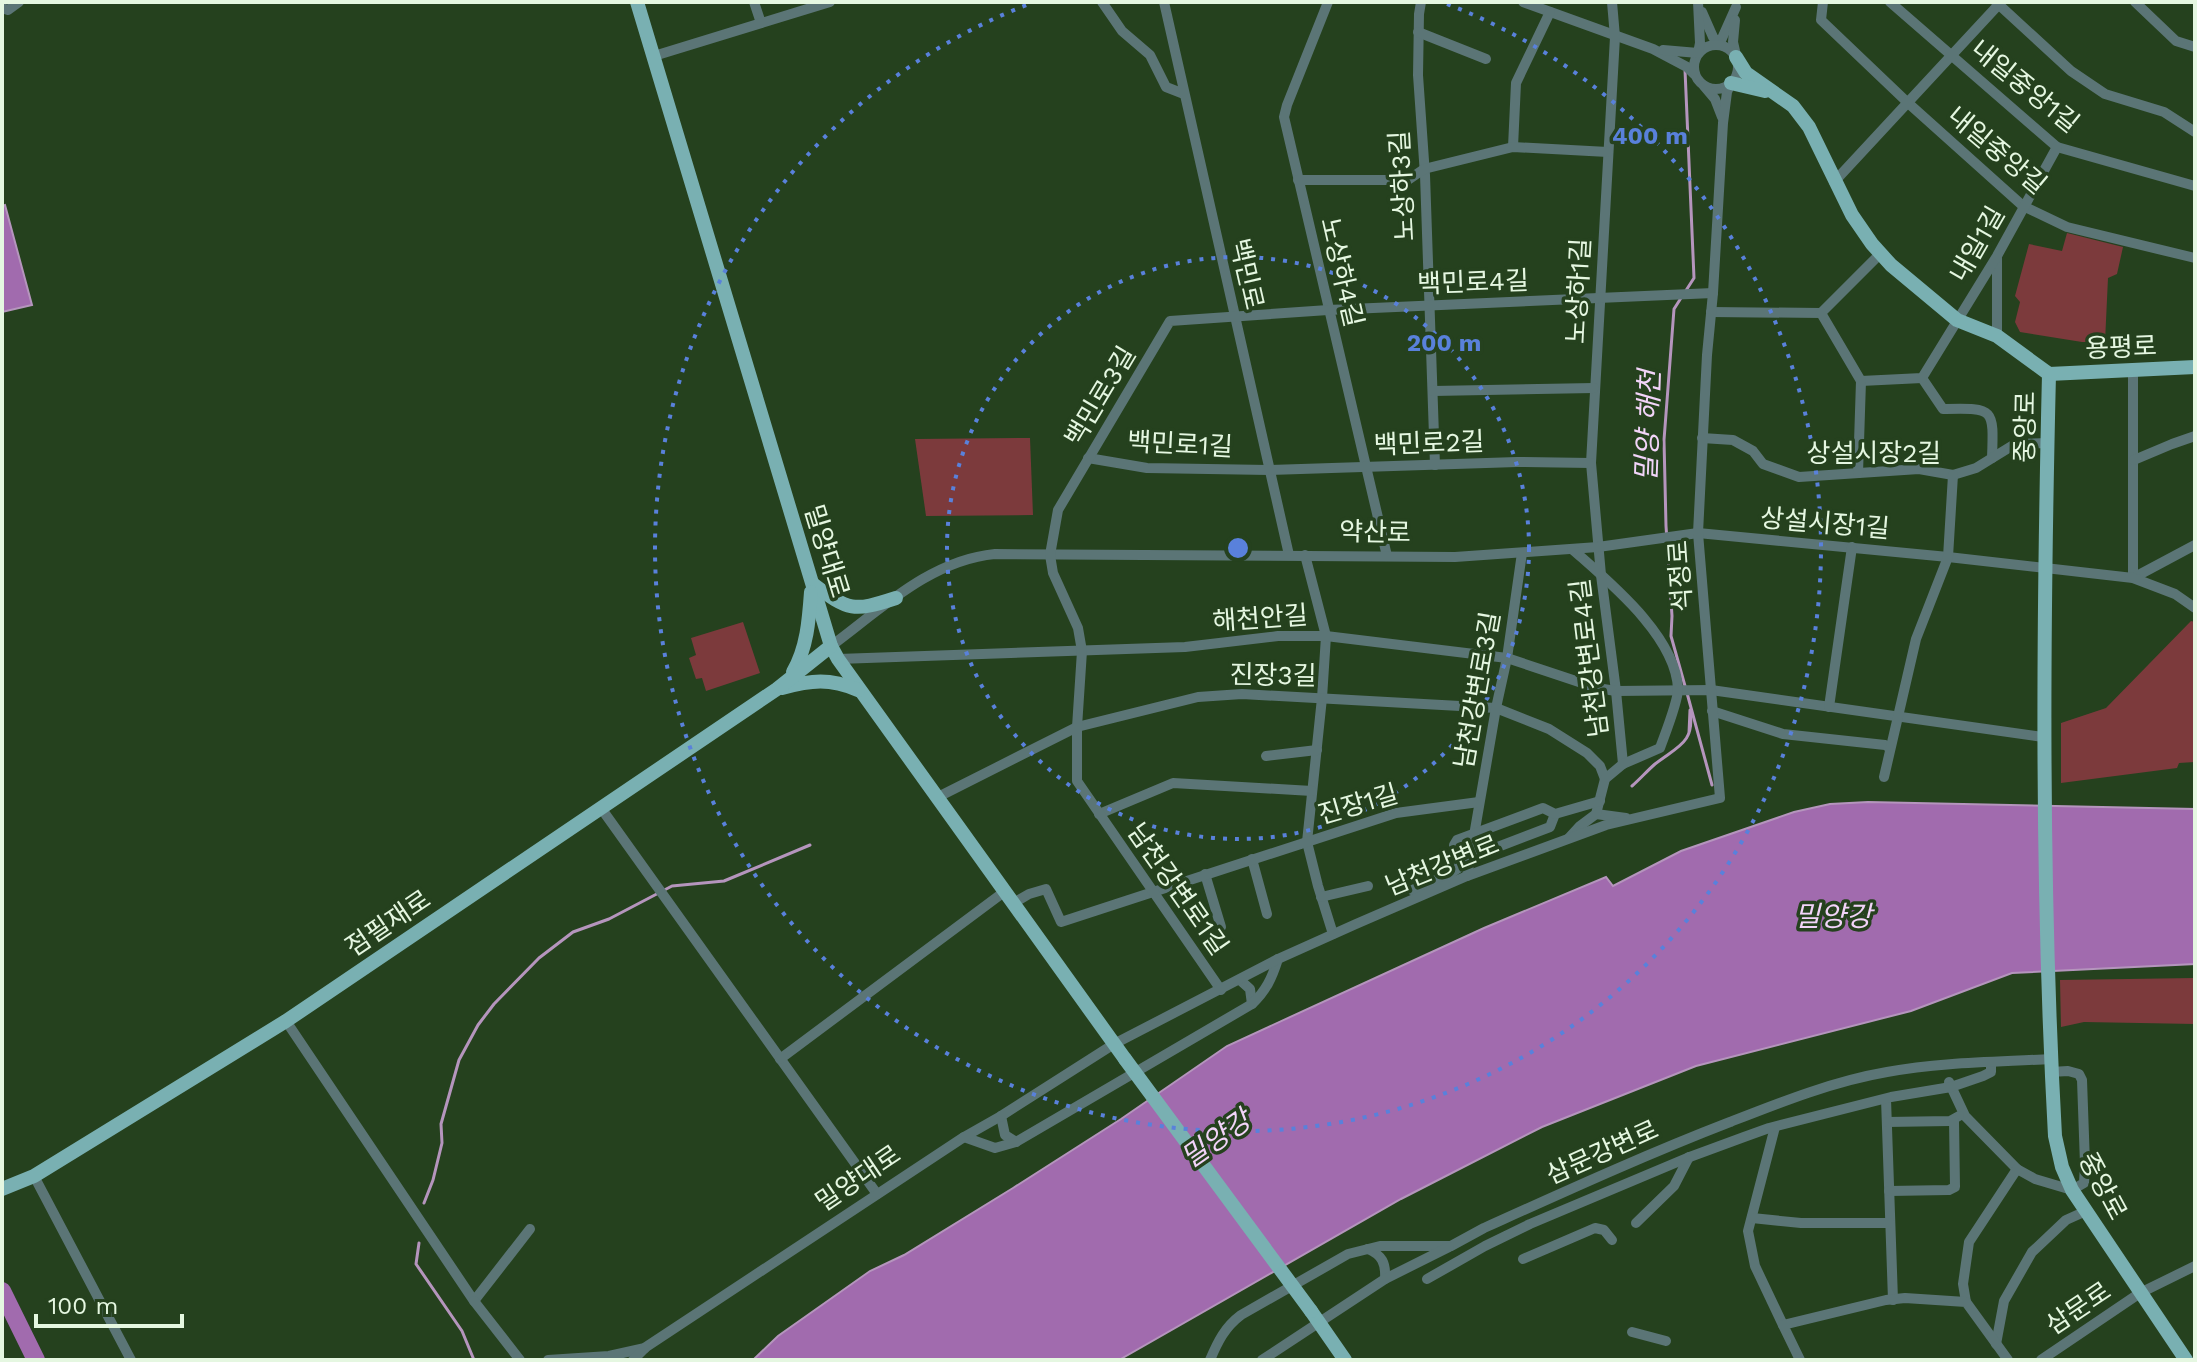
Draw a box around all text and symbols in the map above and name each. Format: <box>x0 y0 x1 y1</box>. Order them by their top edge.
street label: 내일중앙1길 <box>1965 34 2085 138</box>
street label: 내일중앙길 <box>1942 100 2052 200</box>
text: 400 m <box>1612 122 1688 150</box>
street label: 노상하3길 <box>1384 130 1420 242</box>
street label: 내일1길 <box>1944 201 2010 287</box>
street label: 노상하4길 <box>1315 214 1369 330</box>
street label: 백민로 <box>1224 236 1270 312</box>
street label: 노상하1길 <box>1560 237 1596 345</box>
street label: 백민로4길 <box>1417 265 1529 299</box>
text: 200 m <box>1407 329 1481 357</box>
street label: 용평로 <box>2085 331 2157 363</box>
street label: 백민로3길 <box>1059 341 1141 451</box>
water label: 밀양 해천 <box>1630 366 1667 483</box>
street label: 중앙로 <box>2009 391 2041 463</box>
street label: 백민로1길 <box>1126 426 1234 462</box>
street label: 백민로2길 <box>1373 426 1485 460</box>
street label: 상설시장2길 <box>1807 438 1941 468</box>
street label: 밀양대로 <box>799 501 855 601</box>
street label: 상설시장1길 <box>1759 502 1891 544</box>
street label: 약산로 <box>1339 516 1411 548</box>
centre of rings <box>1224 534 1252 562</box>
street label: 석정로 <box>1663 539 1697 613</box>
street label: 남천강변로4길 <box>1564 577 1614 739</box>
street label: 해천안길 <box>1211 600 1309 636</box>
street label: 남천강변로3길 <box>1448 609 1506 771</box>
street label: 진장3길 <box>1229 659 1317 691</box>
street label: 진장1길 <box>1314 778 1402 830</box>
street label: 남천강변로1길 <box>1122 817 1234 961</box>
street label: 남천강변로 <box>1381 829 1503 901</box>
street label: 점필재로 <box>340 884 436 962</box>
water label: 밀양강 <box>1794 900 1875 933</box>
water label: 밀양강 <box>1175 1101 1260 1175</box>
street label: 삼문강변로 <box>1541 1114 1663 1190</box>
street label: 밀양대로 <box>810 1139 906 1217</box>
street label: 중앙로 <box>2073 1147 2133 1225</box>
street label: 삼문로 <box>2040 1275 2116 1341</box>
scale bar <box>36 1278 182 1328</box>
text: 100 m <box>48 1292 118 1320</box>

